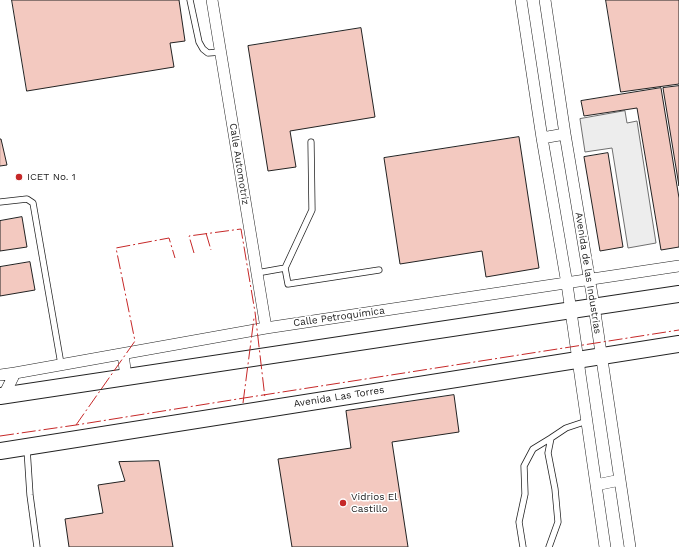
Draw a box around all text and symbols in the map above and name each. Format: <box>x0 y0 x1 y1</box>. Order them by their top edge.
street label: Calle Automotriz <box>227 122 251 206</box>
place label: ICET No. 1 <box>27 171 76 183</box>
marker: ICET No. 1 <box>14 172 24 182</box>
street label: Avenida de las Industrias <box>572 211 604 335</box>
street label: Calle Petroquímica <box>293 305 385 329</box>
street label: Avenida Las Torres <box>293 384 385 410</box>
place label: Vidrios El Castillo <box>351 491 397 514</box>
marker: Vidrios El Castillo <box>338 498 348 508</box>

